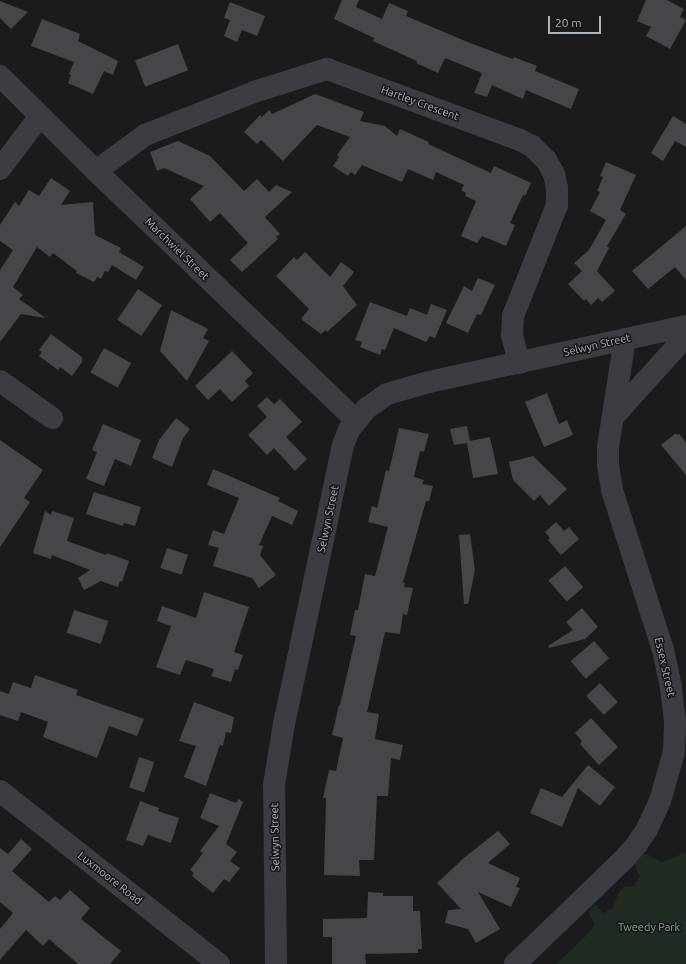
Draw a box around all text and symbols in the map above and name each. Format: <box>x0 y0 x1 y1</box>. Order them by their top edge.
scale bar <box>550 8 603 34</box>
text: 20 m <box>555 16 582 29</box>
street label: Hartley Crescent <box>379 83 461 123</box>
street label: Marchwiel Street <box>142 215 212 283</box>
street label: Selwyn Street <box>562 331 632 359</box>
street label: Selwyn Street <box>314 484 342 554</box>
street label: Essex Street <box>652 636 678 698</box>
street label: Selwyn Street <box>268 803 282 871</box>
street label: Luxmoore Road <box>75 849 145 907</box>
park label: Tweedy Park <box>618 920 680 934</box>

